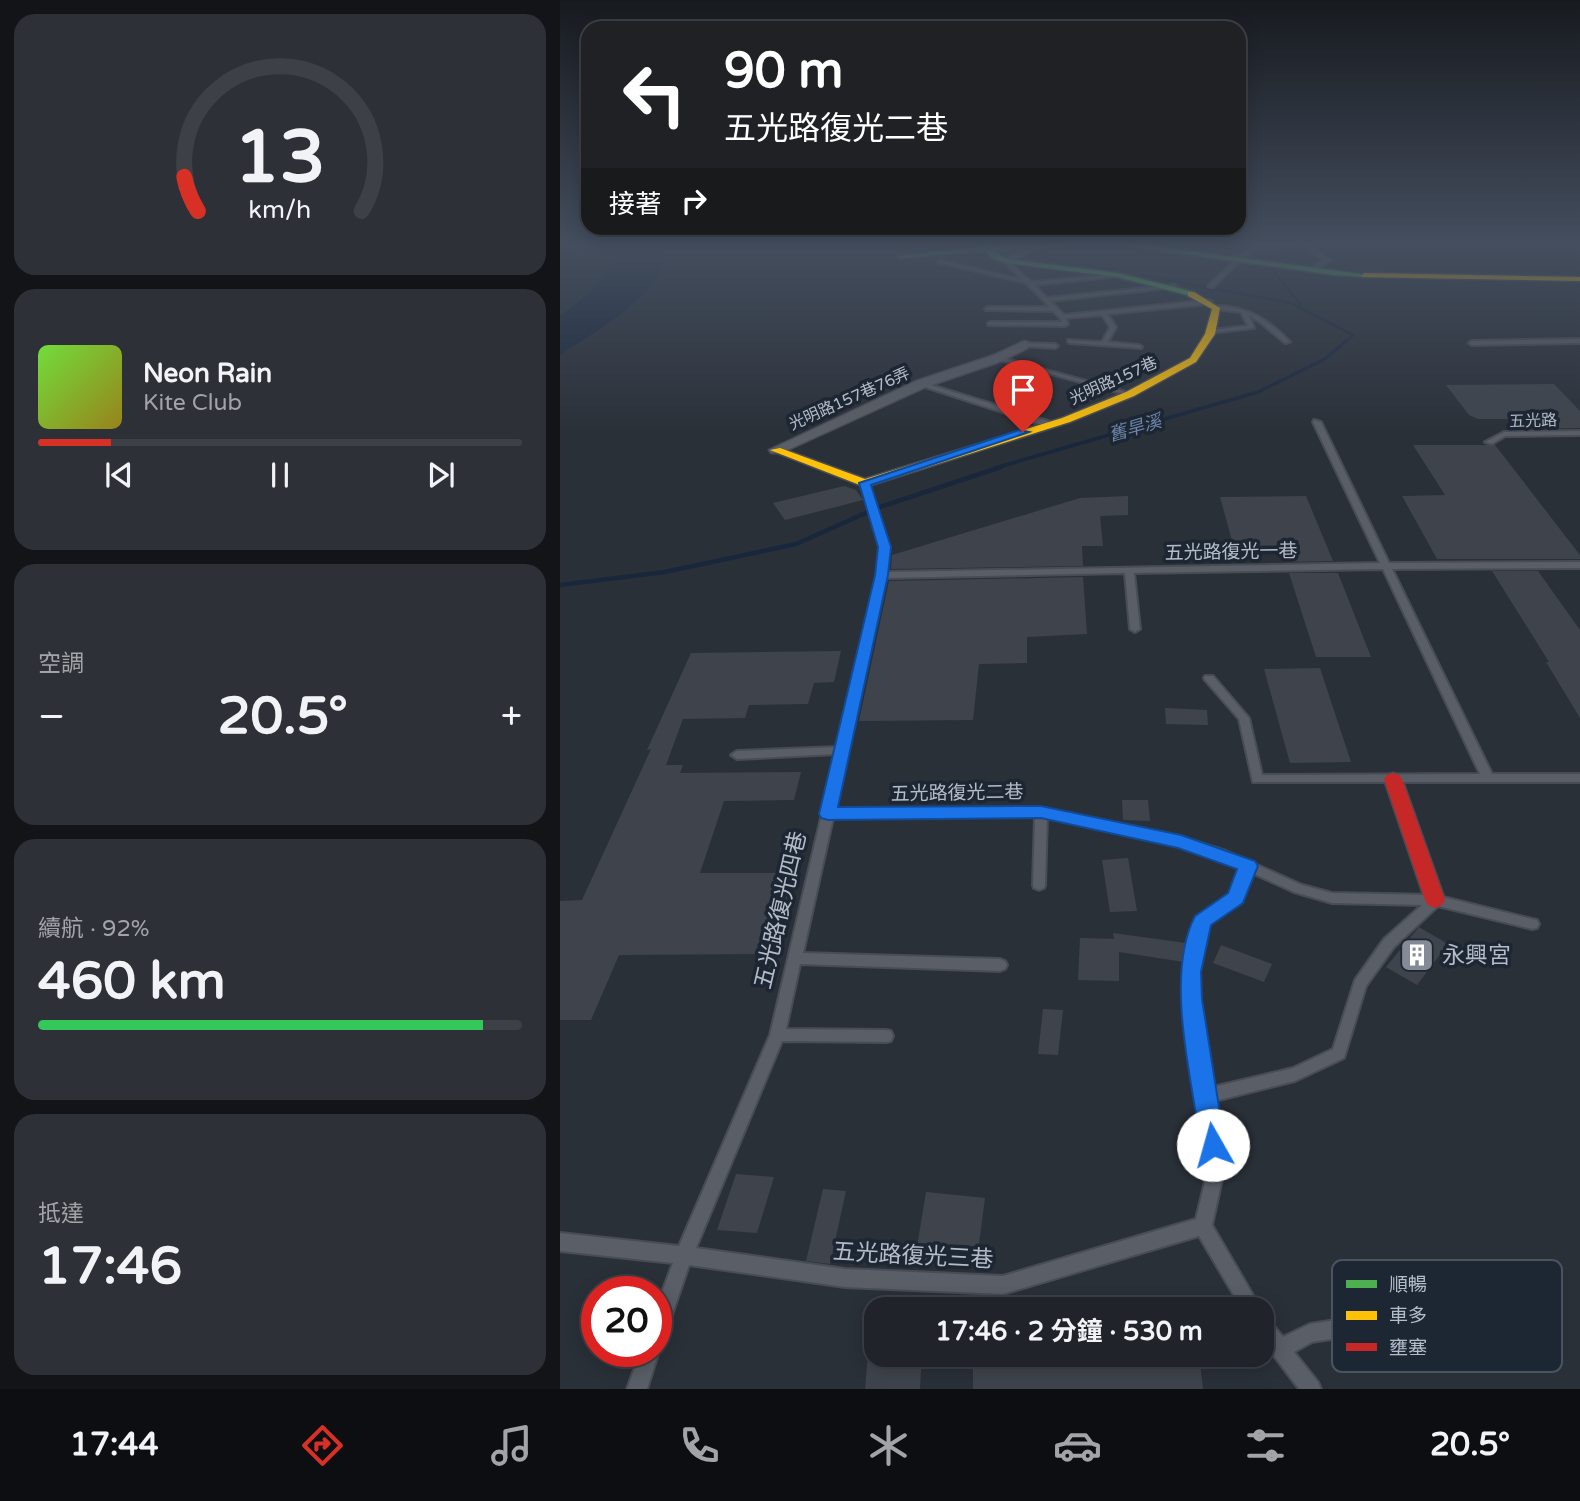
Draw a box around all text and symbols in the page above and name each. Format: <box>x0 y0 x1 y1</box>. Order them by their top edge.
text: 90 m <box>724 42 843 101</box>
icon: left <box>609 49 700 140</box>
text: 五光路復光二巷 <box>724 110 948 148</box>
text: 13 <box>234 114 326 202</box>
icon: right <box>675 182 713 220</box>
text: 接著 <box>609 189 661 220</box>
text: km/h <box>249 194 311 224</box>
street label: 光明路157巷 <box>1066 353 1160 409</box>
text: Neon Rain <box>143 358 272 389</box>
pin <box>993 360 1053 432</box>
street label: 光明路157巷76弄 <box>786 363 913 435</box>
icon: arrive <box>1004 371 1042 409</box>
text: Kite Club <box>143 389 242 417</box>
water label: 舊旱溪 <box>1106 409 1167 446</box>
street label: 五光路 <box>1509 410 1557 432</box>
icon: previous <box>100 456 138 494</box>
icon: pause <box>261 456 299 494</box>
icon: next <box>422 456 460 494</box>
street label: 五光路復光一巷 <box>1164 540 1298 564</box>
text: 空調 <box>38 650 84 678</box>
text: 20.5° <box>218 685 348 748</box>
text: − <box>38 694 65 740</box>
text: + <box>501 694 522 740</box>
street label: 五光路復光二巷 <box>890 781 1024 805</box>
street label: 五光路復光四巷 <box>749 829 813 992</box>
text: 續航 · 92% <box>38 915 150 943</box>
building icon: 永興宮 <box>1398 936 1436 974</box>
place label: 永興宮 <box>1442 942 1511 970</box>
text: 460 km <box>38 950 226 1013</box>
position arrow <box>1176 1108 1250 1182</box>
text: 抵達 <box>38 1200 84 1228</box>
text: 17:46 <box>38 1235 182 1298</box>
street label: 五光路復光三巷 <box>832 1238 994 1274</box>
legend <box>1332 1260 1562 1372</box>
text: 順暢 <box>1389 1274 1427 1296</box>
speed limit sign: 20 <box>581 1276 672 1367</box>
text: 車多 <box>1389 1305 1427 1327</box>
text: 17:46 · 2 分鐘 · 530 m <box>935 1316 1203 1347</box>
text: 壅塞 <box>1389 1337 1427 1359</box>
icon: directions <box>298 1421 347 1470</box>
icon: music <box>487 1421 536 1470</box>
icon: phone <box>675 1421 724 1470</box>
icon: climate <box>864 1421 913 1470</box>
icon: car <box>1053 1421 1102 1470</box>
icon: filters <box>1241 1421 1290 1470</box>
text: 17:44 <box>70 1426 159 1464</box>
text: 20.5° <box>1430 1426 1510 1464</box>

